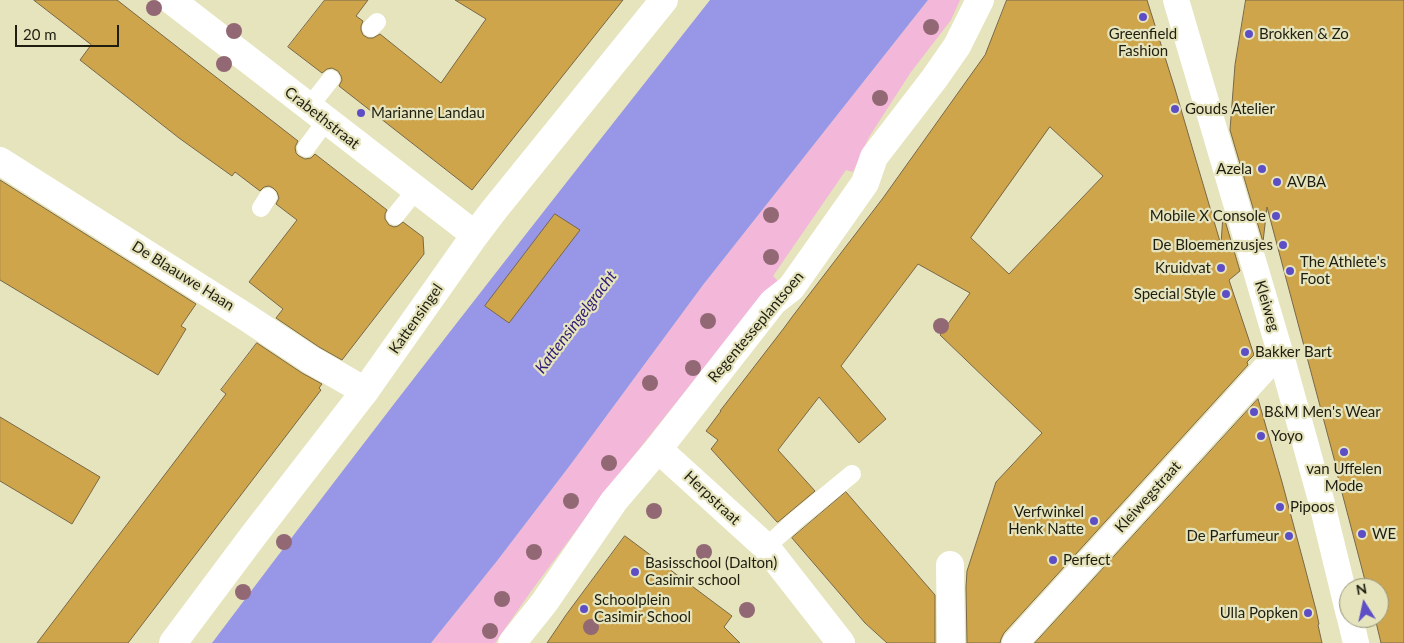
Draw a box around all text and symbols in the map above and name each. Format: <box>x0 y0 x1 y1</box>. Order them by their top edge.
marker: Greenfield Fashion <box>1137 11 1149 23</box>
scale bar <box>18 15 121 47</box>
text: 20 m <box>23 25 57 43</box>
place label: Greenfield Fashion <box>1109 25 1177 60</box>
place label: Brokken & Zo <box>1259 25 1349 43</box>
marker: Brokken & Zo <box>1243 28 1255 40</box>
street label: Crabethstraat <box>281 83 363 153</box>
place label: Gouds Atelier <box>1185 100 1275 118</box>
marker: Gouds Atelier <box>1169 103 1181 115</box>
place label: Marianne Landau <box>371 104 485 122</box>
marker: Marianne Landau <box>355 107 367 119</box>
place label: Azela <box>1216 160 1252 178</box>
marker: Azela <box>1256 163 1268 175</box>
place label: AVBA <box>1287 173 1326 191</box>
marker: AVBA <box>1271 176 1283 188</box>
place label: Mobile X Console <box>1150 207 1266 225</box>
marker: Mobile X Console <box>1270 210 1282 222</box>
place label: De Bloemenzusjes <box>1152 236 1273 254</box>
street label: De Blaauwe Haan <box>128 237 238 315</box>
marker: De Bloemenzusjes <box>1277 239 1289 251</box>
place label: The Athlete's Foot <box>1300 253 1386 288</box>
place label: Kruidvat <box>1155 259 1211 277</box>
marker: Kruidvat <box>1215 262 1227 274</box>
marker: The Athlete's Foot <box>1284 265 1296 277</box>
water label: Kattensingelgracht <box>531 267 621 377</box>
street label: Regentesseplantsoen <box>704 268 808 386</box>
street label: Kleiweg <box>1251 278 1283 334</box>
street label: Kattensingel <box>385 281 447 357</box>
place label: Special Style <box>1134 285 1216 303</box>
marker: Special Style <box>1220 288 1232 300</box>
place label: Bakker Bart <box>1255 343 1332 361</box>
marker: Bakker Bart <box>1239 346 1251 358</box>
place label: B&M Men's Wear <box>1264 403 1381 421</box>
marker: B&M Men's Wear <box>1248 406 1260 418</box>
place label: Yoyo <box>1271 427 1303 445</box>
marker: Yoyo <box>1255 430 1267 442</box>
marker: van Uffelen Mode <box>1338 446 1350 458</box>
street label: Kleiwegstraat <box>1111 458 1185 536</box>
place label: van Uffelen Mode <box>1306 460 1382 495</box>
street label: Herpstraat <box>680 467 744 529</box>
place label: Pipoos <box>1290 498 1334 516</box>
marker: Pipoos <box>1274 501 1286 513</box>
place label: Verfwinkel Henk Natte <box>1008 503 1084 538</box>
marker: Verfwinkel Henk Natte <box>1088 515 1100 527</box>
place label: WE <box>1372 525 1396 543</box>
place label: De Parfumeur <box>1187 527 1279 545</box>
marker: WE <box>1356 528 1368 540</box>
marker: De Parfumeur <box>1283 530 1295 542</box>
place label: Perfect <box>1063 551 1110 569</box>
place label: Basisschool (Dalton) Casimir school <box>645 554 777 589</box>
marker: Perfect <box>1047 554 1059 566</box>
marker: Basisschool (Dalton) Casimir school <box>629 566 641 578</box>
north arrow <box>1339 578 1389 628</box>
text: N <box>1355 579 1368 598</box>
place label: Schoolplein Casimir School <box>594 591 691 626</box>
marker: Schoolplein Casimir School <box>578 603 590 615</box>
place label: Ulla Popken <box>1220 604 1298 622</box>
marker: Ulla Popken <box>1302 607 1314 619</box>

